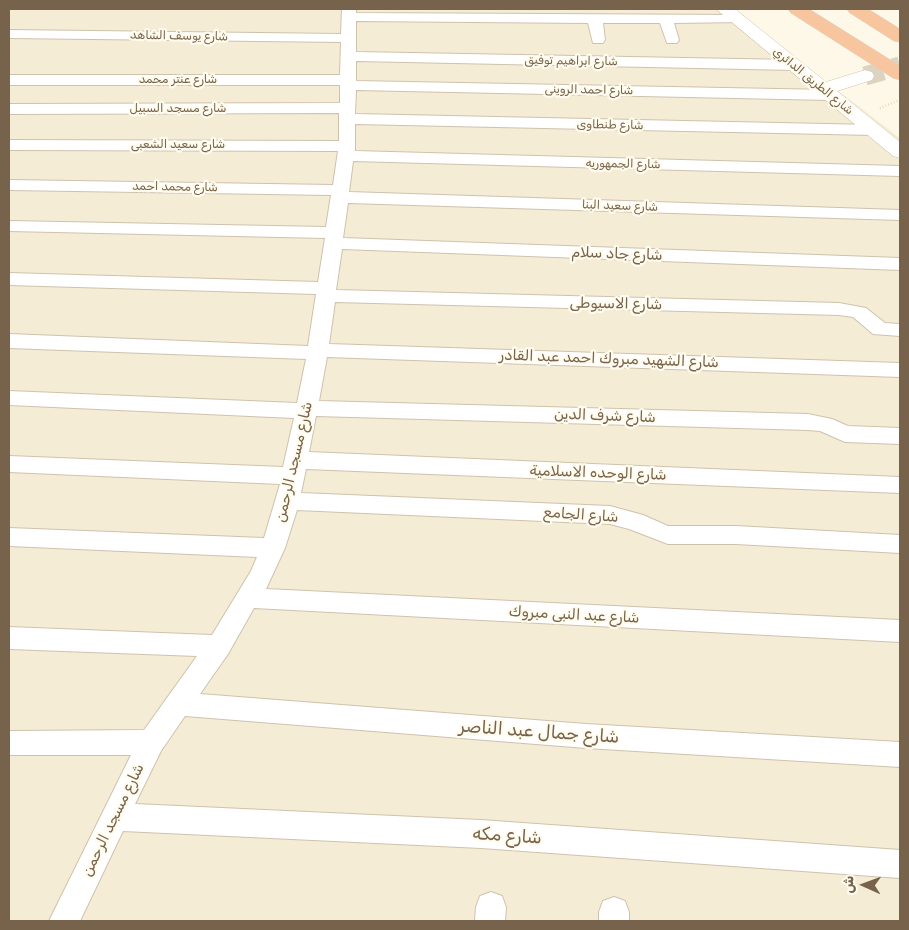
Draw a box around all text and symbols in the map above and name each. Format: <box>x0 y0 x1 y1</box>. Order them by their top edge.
street label: شارع يوسف الشاهد <box>130 28 228 44</box>
street label: شارع الطريق الدائري <box>770 44 856 118</box>
street label: شارع ابراهيم توفيق <box>524 53 618 69</box>
street label: شارع عنتر محمد <box>139 73 217 87</box>
street label: شارع احمد الروينى <box>545 82 633 98</box>
street label: شارع مسجد السبيل <box>130 102 226 116</box>
street label: شارع طنطاوى <box>576 117 644 133</box>
street label: شارع سعيد الشعبى <box>131 138 225 152</box>
street label: شارع الجمهوريه <box>585 156 661 172</box>
street label: شارع محمد احمد <box>132 179 218 195</box>
street label: شارع سعيد البنا <box>582 197 658 215</box>
street label: شارع جاد سلام <box>571 243 663 265</box>
street label: شارع الاسيوطى <box>570 294 662 314</box>
street label: شارع الشهيد مبروك احمد عبد القادر <box>499 346 719 372</box>
street label: شارع مسجد الرحمن <box>271 400 317 524</box>
street label: شارع شرف الدين <box>554 405 656 427</box>
street label: شارع الوحده الاسلامية <box>529 462 667 484</box>
street label: شارع الجامع <box>543 503 619 527</box>
street label: شارع عبد النبى مبروك <box>508 603 640 627</box>
street label: شارع جمال عبد الناصر <box>458 716 620 748</box>
street label: شارع مسجد الرحمن <box>78 761 148 879</box>
street label: شارع مكه <box>472 823 542 849</box>
north arrow <box>839 860 889 910</box>
text: ش <box>840 875 857 894</box>

